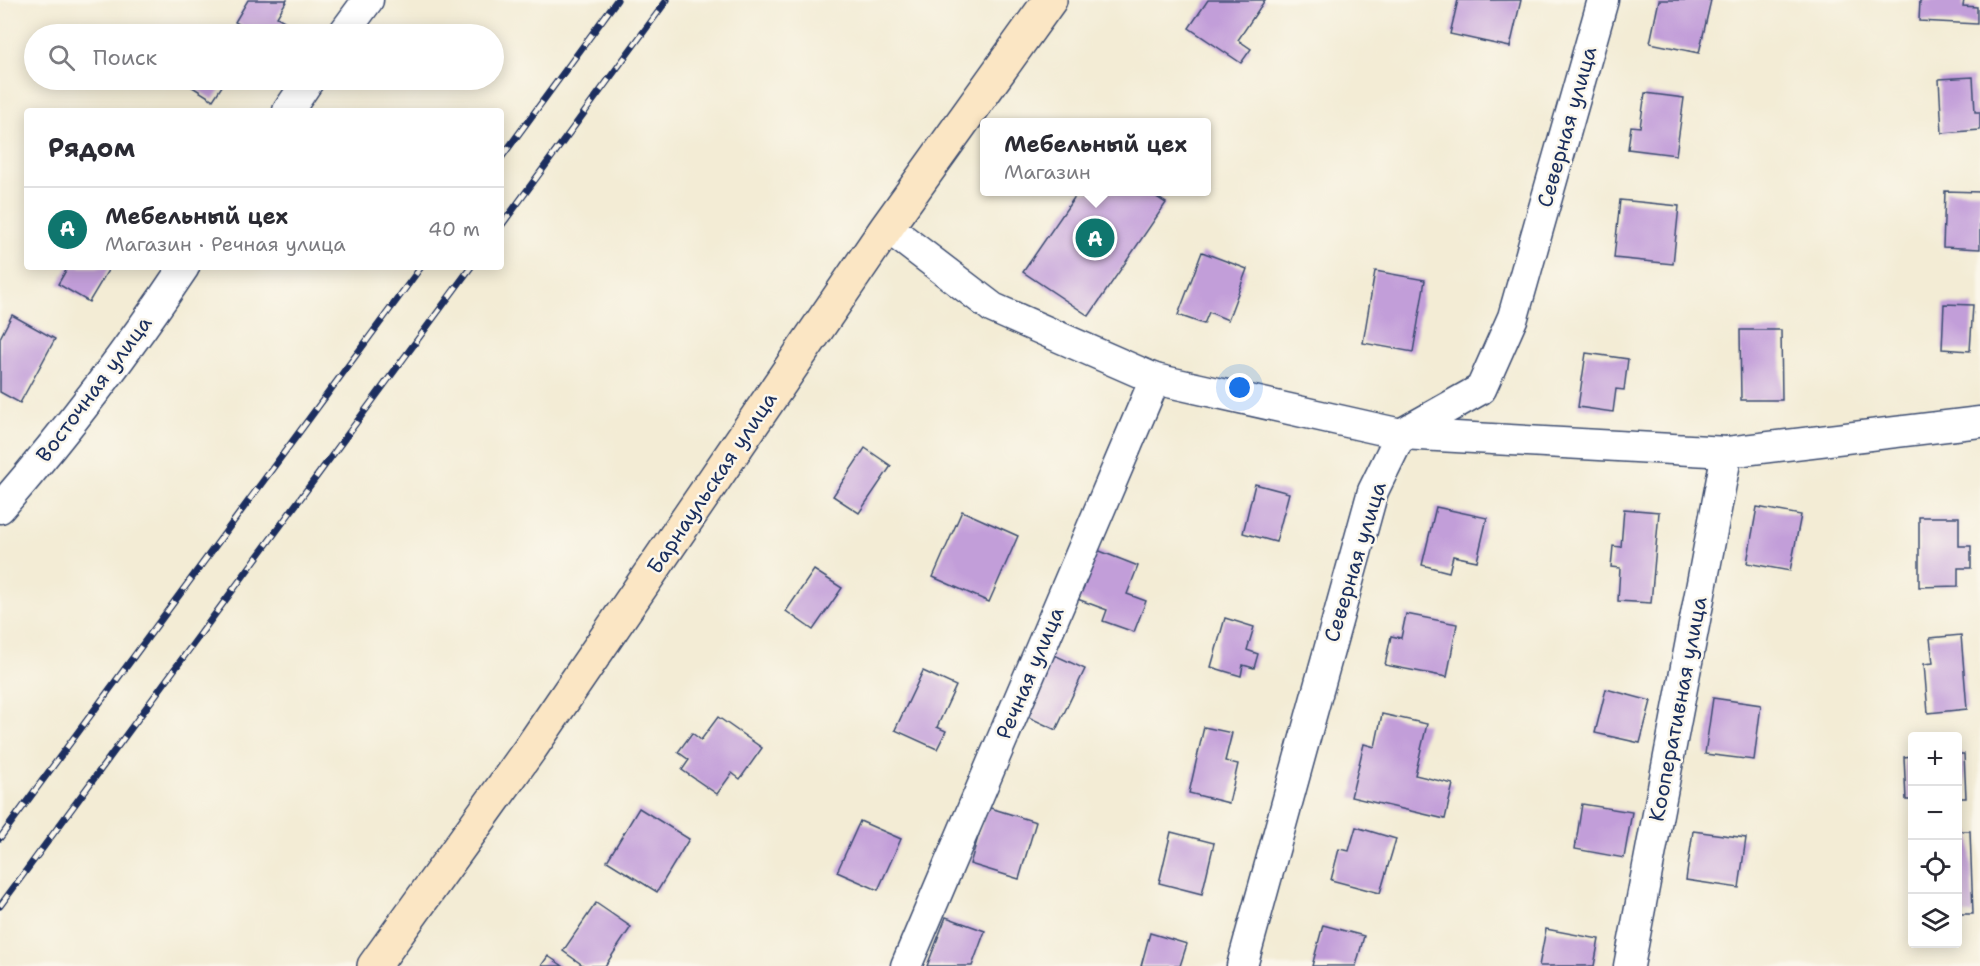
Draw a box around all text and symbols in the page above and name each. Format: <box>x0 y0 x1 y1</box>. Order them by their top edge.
search box <box>24 24 504 90</box>
icon: search <box>45 41 78 74</box>
text: Поиск <box>93 43 157 72</box>
street label: Северная улица <box>1531 43 1603 211</box>
popup <box>980 118 1211 196</box>
text: Рядом <box>48 130 135 165</box>
text: Мебельный цех <box>1004 130 1187 159</box>
text: Магазин <box>1004 159 1091 185</box>
text: Мебельный цех <box>105 202 288 231</box>
text: A <box>60 216 75 242</box>
text: 40 m <box>428 216 480 242</box>
pin: A <box>1076 216 1114 260</box>
text: Магазин · Речная улица <box>105 231 346 257</box>
street label: Восточная улица <box>30 310 158 468</box>
your location <box>1225 373 1254 402</box>
street label: Барнаульская улица <box>641 386 783 580</box>
street label: Северная улица <box>1317 478 1393 646</box>
street label: Кооперативная улица <box>1642 594 1714 824</box>
street label: Речная улица <box>989 602 1071 744</box>
map controls <box>1908 732 1962 948</box>
button: + <box>1908 732 1962 786</box>
button: − <box>1908 786 1962 840</box>
button: locate <box>1908 840 1962 894</box>
button: layers <box>1908 894 1962 948</box>

